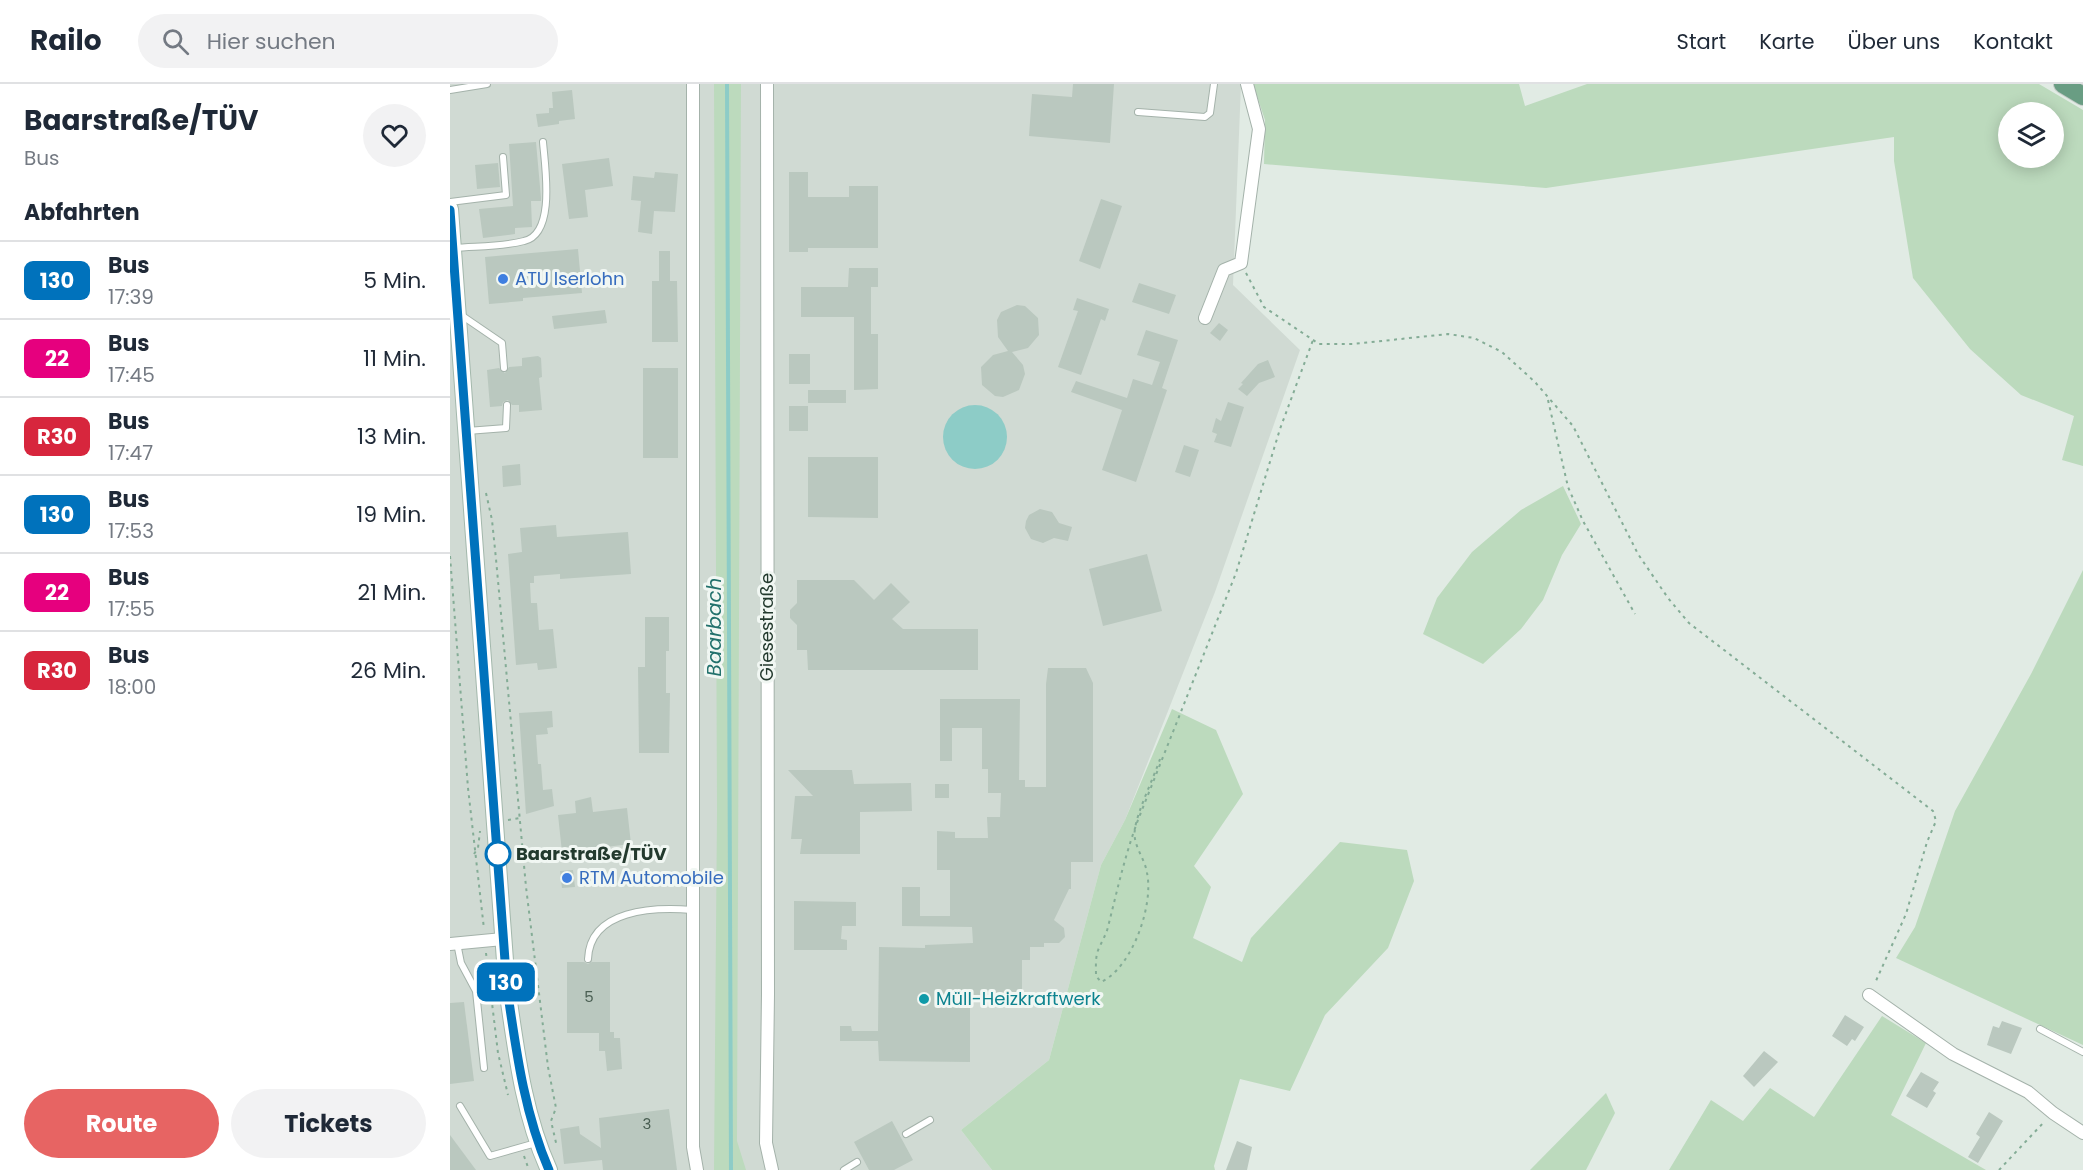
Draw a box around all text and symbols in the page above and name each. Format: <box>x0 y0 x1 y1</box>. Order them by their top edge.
search box <box>138 14 558 68</box>
text: Railo <box>30 21 102 60</box>
icon: search <box>159 25 192 58</box>
text: Hier suchen <box>207 26 336 57</box>
text: Start <box>1677 27 1726 56</box>
text: Karte <box>1759 27 1815 56</box>
text: Über uns <box>1848 27 1940 56</box>
text: Kontakt <box>1973 27 2053 56</box>
text: Baarstraße/TÜV <box>24 101 258 140</box>
map controls <box>1998 102 2064 168</box>
button: layers <box>1998 102 2064 168</box>
button: heart <box>363 104 426 167</box>
text: Bus <box>24 144 60 172</box>
text: Abfahrten <box>24 197 140 228</box>
text: Bus <box>108 250 150 281</box>
text: 5 Min. <box>363 265 426 296</box>
text: 130 <box>40 266 74 295</box>
place label: ATU Iserlohn <box>515 266 625 291</box>
marker: ATU Iserlohn <box>496 272 510 286</box>
text: 17:39 <box>108 283 154 311</box>
text: Bus <box>108 328 150 359</box>
text: 11 Min. <box>363 343 426 374</box>
text: 22 <box>45 344 69 373</box>
text: 17:45 <box>108 361 155 389</box>
text: Bus <box>108 406 150 437</box>
text: 13 Min. <box>357 421 426 452</box>
text: R30 <box>37 422 77 451</box>
text: 17:47 <box>108 439 153 467</box>
text: Bus <box>108 484 150 515</box>
text: 19 Min. <box>356 499 426 530</box>
text: 130 <box>40 500 74 529</box>
text: 17:53 <box>108 517 154 545</box>
text: Bus <box>108 562 150 593</box>
street label: Giesestraße <box>754 573 779 681</box>
text: 21 Min. <box>357 577 426 608</box>
text: 22 <box>45 578 69 607</box>
water label: Baarbach <box>700 578 728 676</box>
text: 17:55 <box>108 595 155 623</box>
text: Bus <box>108 640 150 671</box>
text: 26 Min. <box>350 655 426 686</box>
text: R30 <box>37 656 77 685</box>
text: 18:00 <box>108 673 156 701</box>
marker: Baarstraße/TÜV <box>485 841 511 867</box>
place label: Baarstraße/TÜV <box>516 841 667 866</box>
place label: RTM Automobile <box>579 865 724 890</box>
marker: RTM Automobile <box>560 871 574 885</box>
line badge: 130 <box>472 962 541 1002</box>
text: 130 <box>489 968 523 997</box>
house number: 5 <box>584 986 594 1007</box>
place label: Müll-Heizkraftwerk <box>936 986 1101 1011</box>
marker: Müll-Heizkraftwerk <box>917 992 931 1006</box>
button: Route <box>24 1089 219 1158</box>
button: Tickets <box>231 1089 426 1158</box>
house number: 3 <box>643 1113 651 1134</box>

